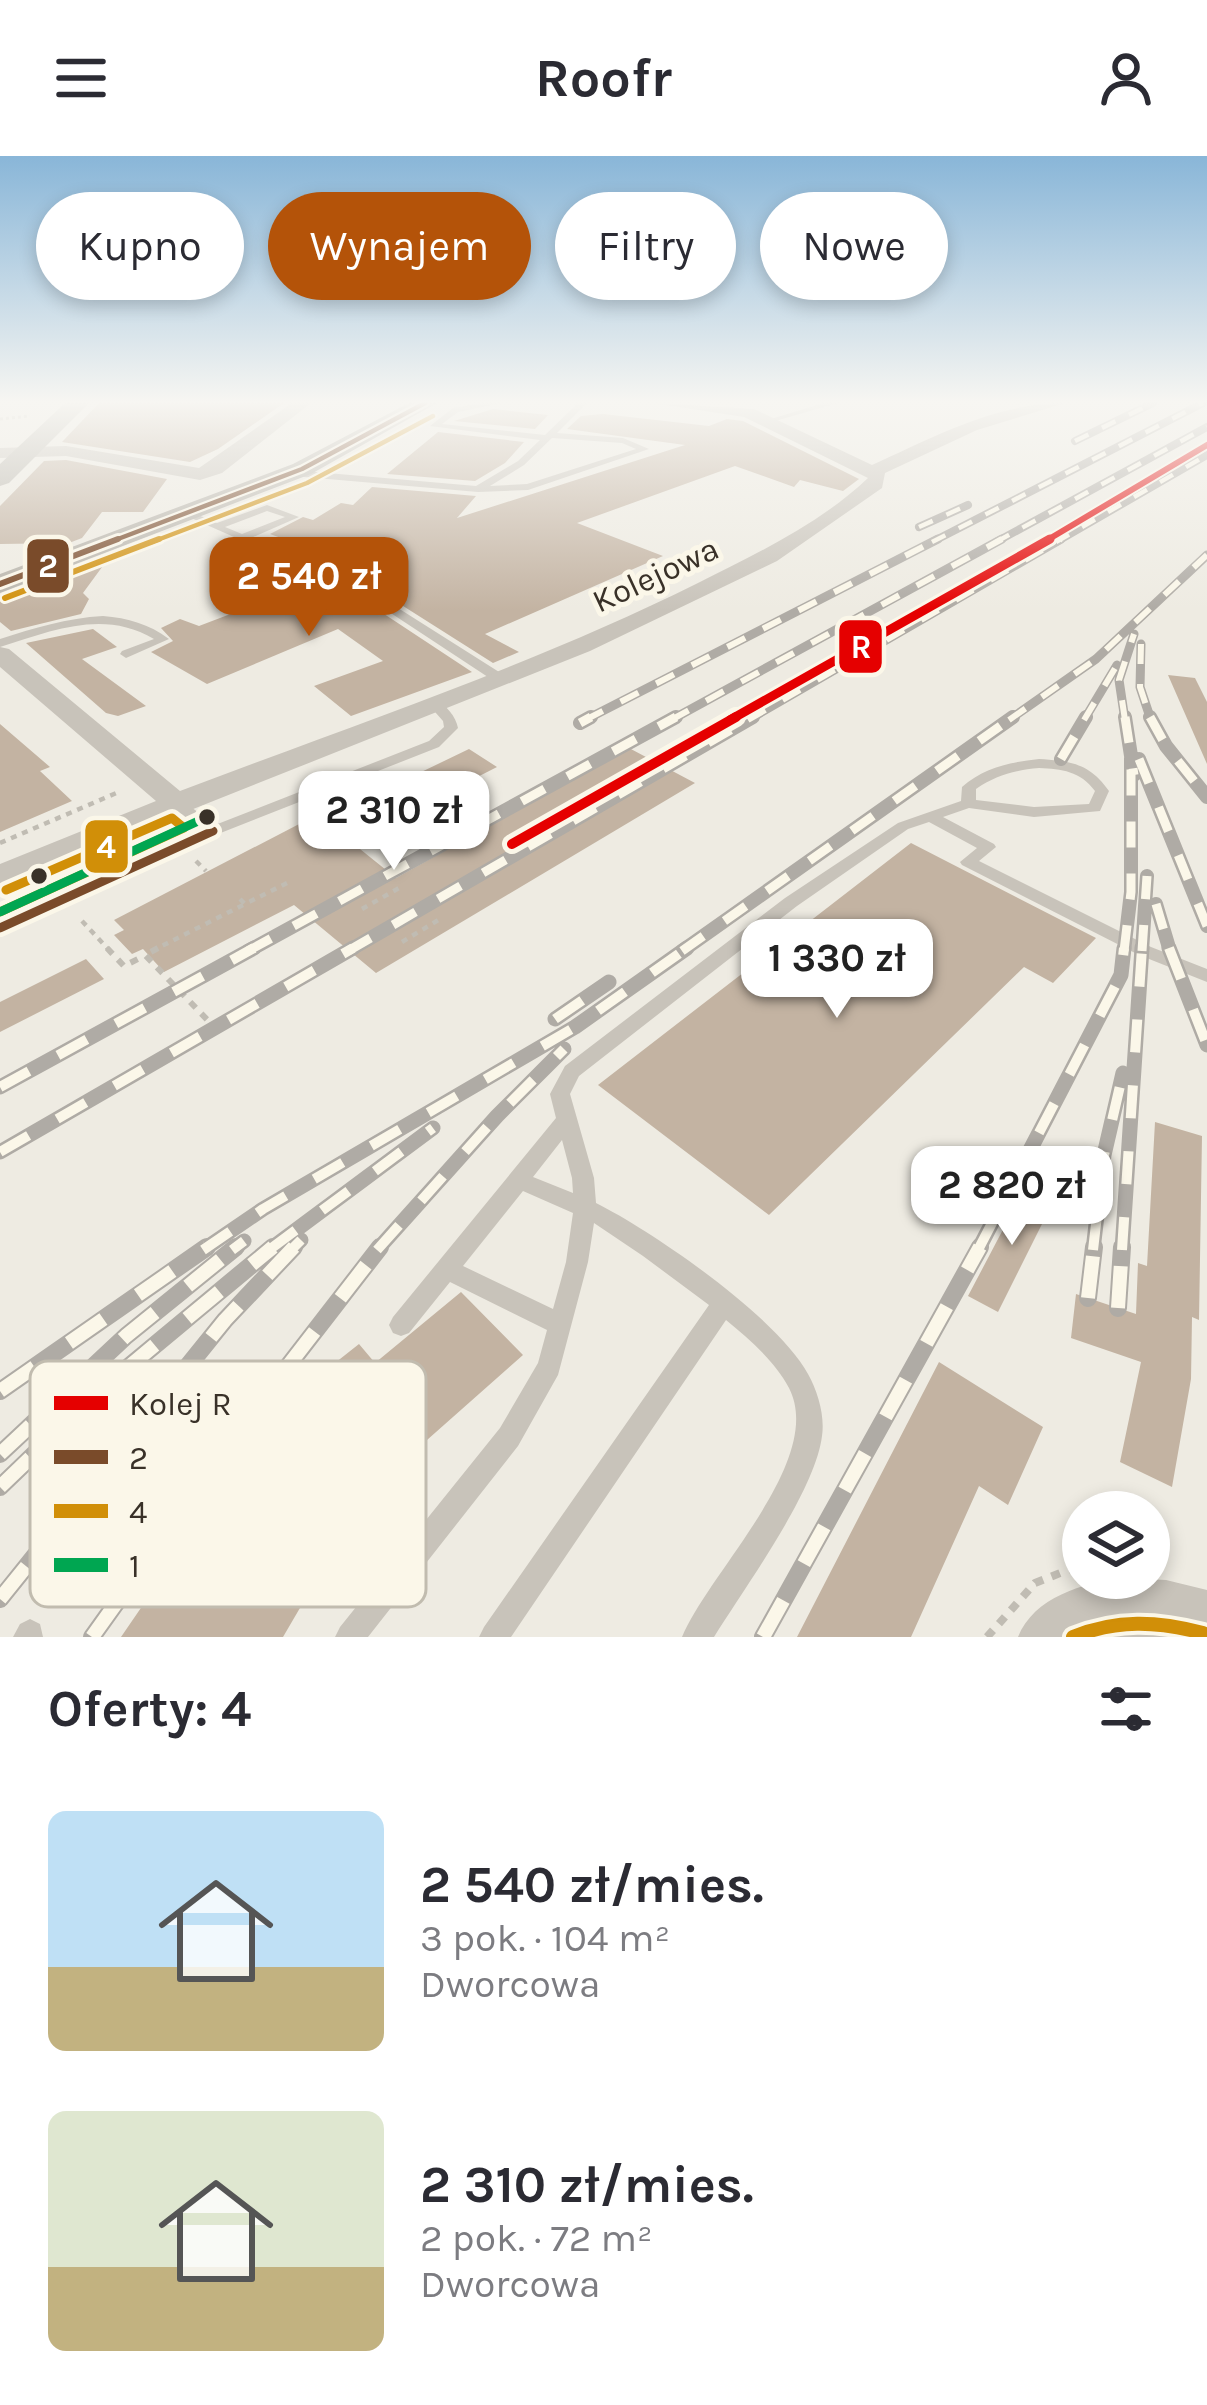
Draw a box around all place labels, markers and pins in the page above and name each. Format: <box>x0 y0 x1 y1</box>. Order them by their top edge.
pin: 2 540 zł <box>185 537 433 639</box>
pin: 2 310 zł <box>270 771 518 873</box>
unlabelled marker <box>196 806 218 828</box>
unlabelled marker <box>28 865 50 887</box>
pin: 1 330 zł <box>713 919 961 1021</box>
pin: 2 820 zł <box>888 1146 1136 1248</box>

